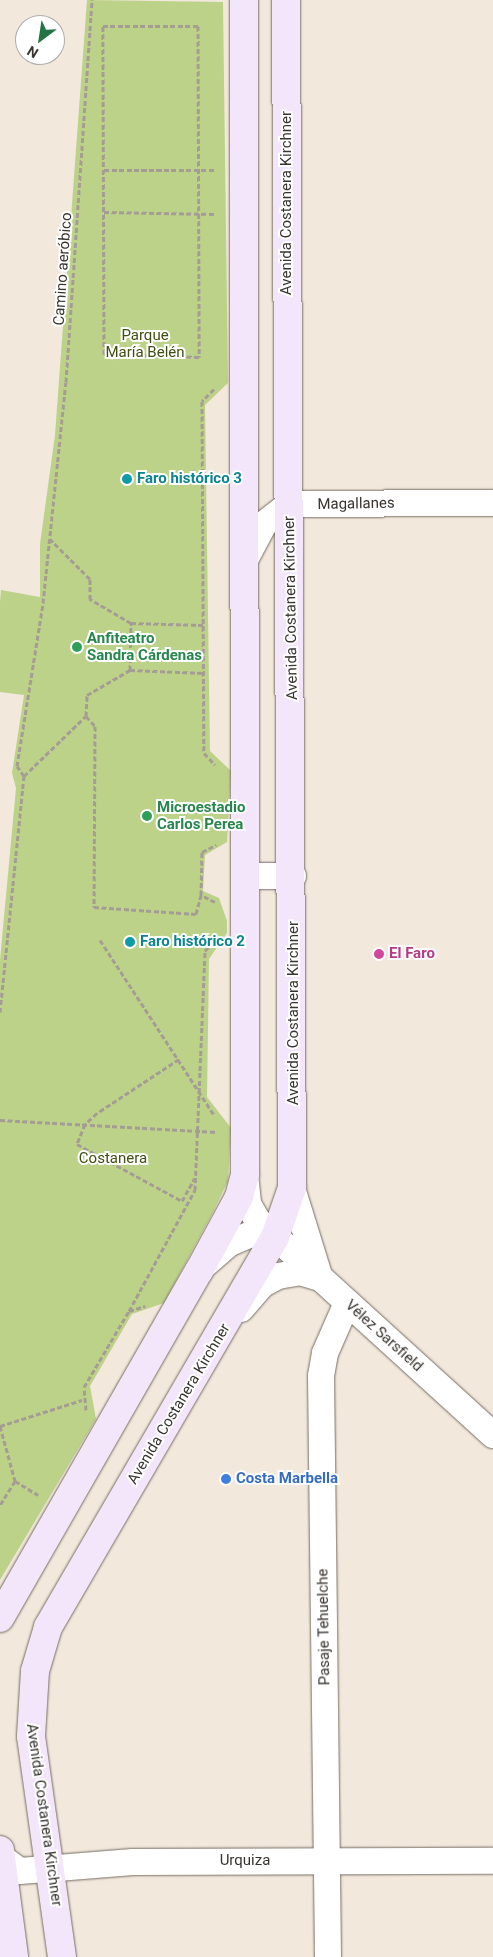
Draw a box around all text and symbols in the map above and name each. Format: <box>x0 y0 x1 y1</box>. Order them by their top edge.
north arrow <box>15 15 65 65</box>
text: N <box>24 43 41 61</box>
street label: Avenida Costanera Kirchner <box>278 111 296 295</box>
street label: Camino aeróbico <box>50 212 76 326</box>
park label: Parque María Belén <box>105 326 185 361</box>
place label: Faro histórico 3 <box>137 470 242 488</box>
marker: Faro histórico 3 <box>121 473 133 485</box>
street label: Magallanes <box>317 494 395 514</box>
street label: Avenida Costanera Kirchner <box>280 516 302 700</box>
place label: Anfiteatro Sandra Cárdenas <box>87 629 202 664</box>
marker: Anfiteatro Sandra Cárdenas <box>71 641 83 653</box>
place label: Microestadio Carlos Perea <box>157 798 245 833</box>
marker: Microestadio Carlos Perea <box>141 810 153 822</box>
street label: Avenida Costanera Kirchner <box>285 921 303 1105</box>
place label: Faro histórico 2 <box>140 933 245 951</box>
marker: Faro histórico 2 <box>124 936 136 948</box>
place label: El Faro <box>389 945 435 963</box>
marker: El Faro <box>373 948 385 960</box>
park label: Costanera <box>79 1150 147 1168</box>
street label: Vélez Sarsfield <box>341 1296 427 1376</box>
street label: Avenida Costanera Kirchner <box>124 1320 234 1488</box>
place label: Costa Marbella <box>236 1470 338 1488</box>
marker: Costa Marbella <box>220 1473 232 1485</box>
street label: Pasaje Tehuelche <box>314 1568 334 1686</box>
street label: Avenida Costanera Kirchner <box>22 1723 66 1907</box>
street label: Urquiza <box>220 1852 270 1870</box>

